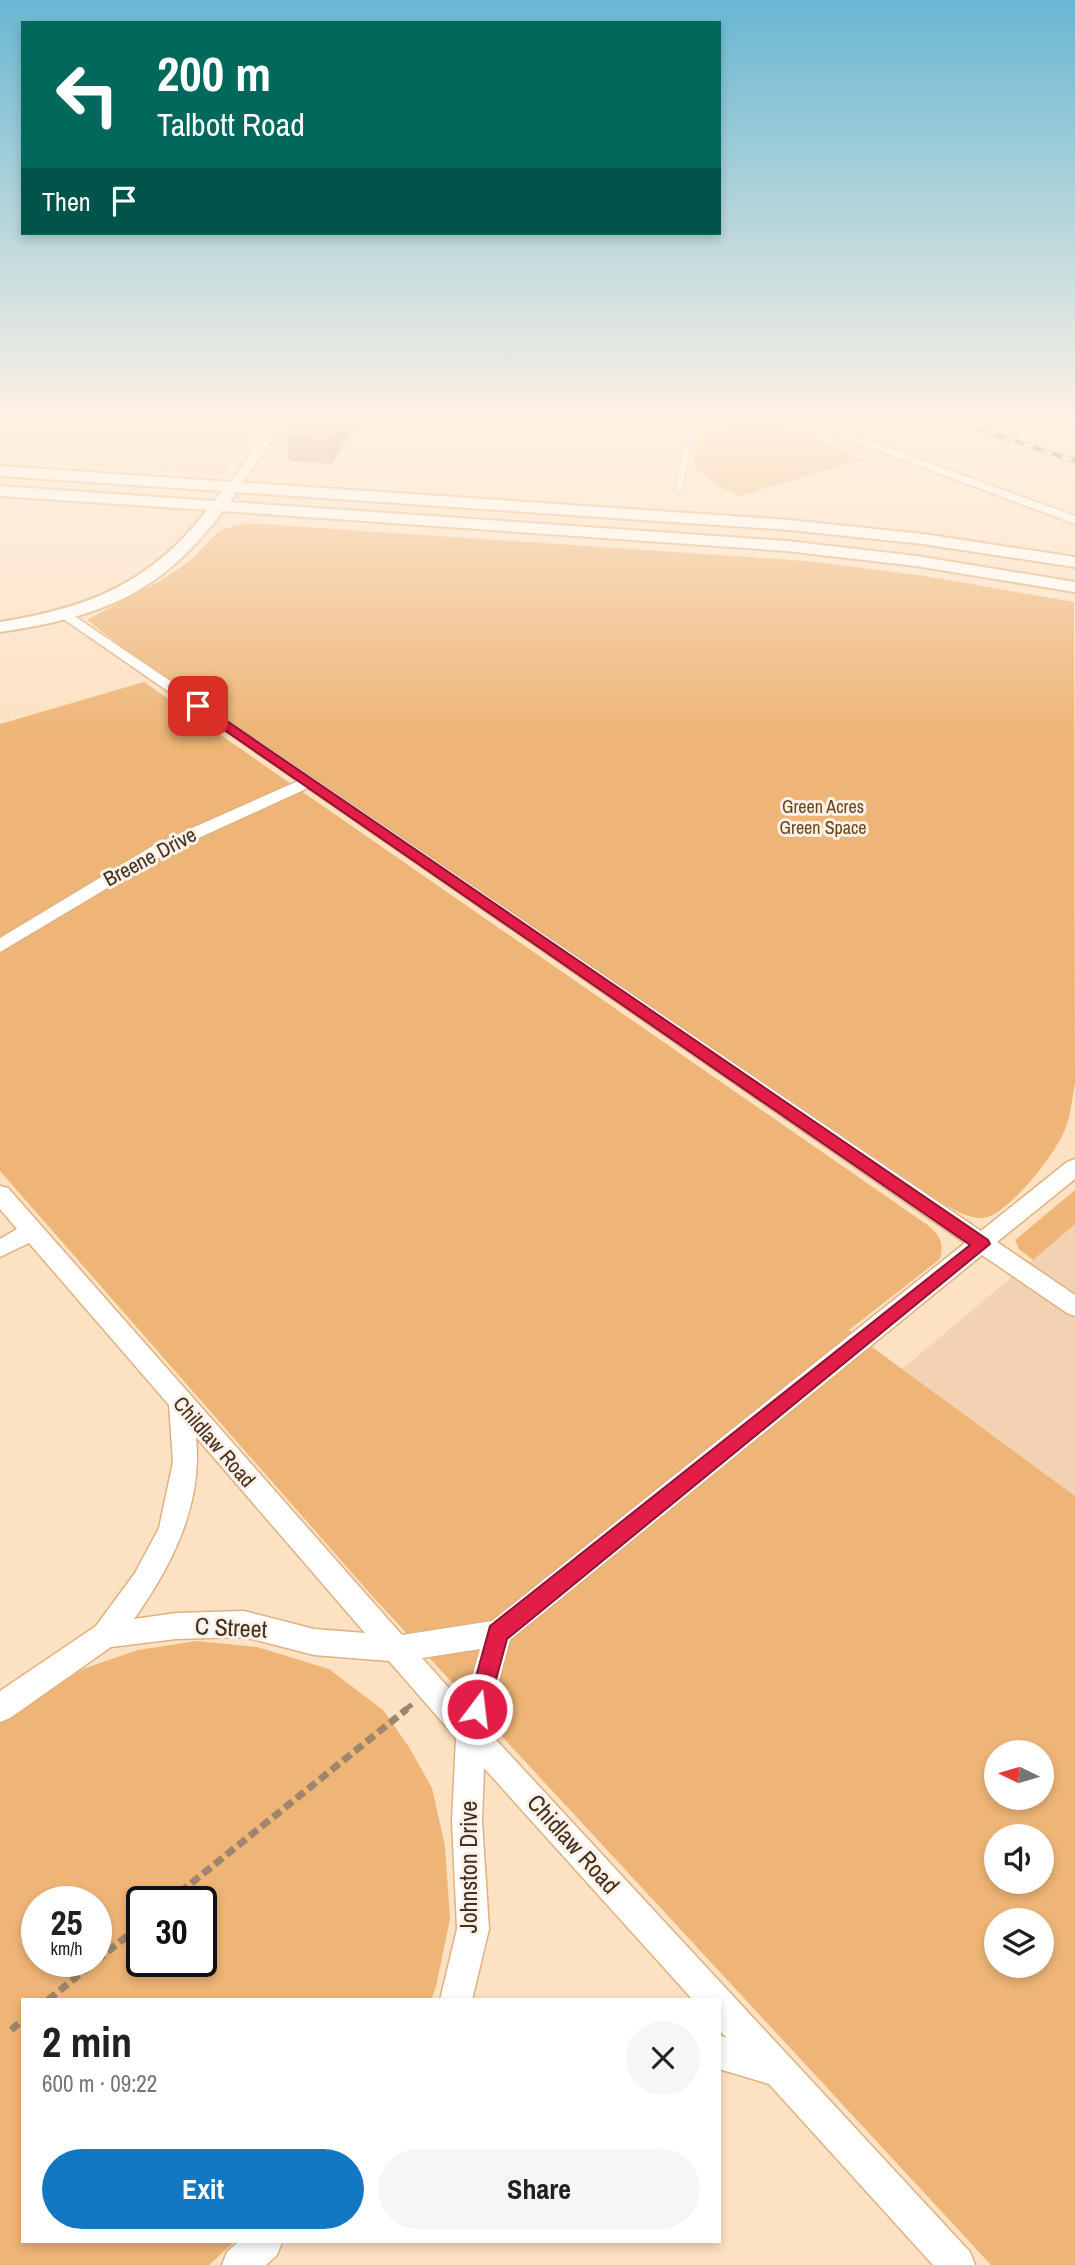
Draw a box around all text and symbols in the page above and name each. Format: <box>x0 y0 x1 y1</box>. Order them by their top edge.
text: 200 m <box>157 40 271 106</box>
icon: left <box>42 49 133 140</box>
text: Talbott Road <box>157 103 305 146</box>
icon: arrive <box>105 182 143 220</box>
text: Then <box>42 184 91 219</box>
pin <box>168 676 228 736</box>
icon: arrive <box>179 687 217 725</box>
park label: Green Acres Green Space <box>780 794 866 840</box>
street label: Breene Drive <box>98 820 201 893</box>
street label: Childlaw Road <box>167 1390 262 1493</box>
street label: C Street <box>194 1609 268 1645</box>
position arrow <box>440 1672 514 1746</box>
north arrow <box>984 1740 1054 1810</box>
map controls <box>984 1740 1054 1978</box>
street label: Chidlaw Road <box>520 1787 627 1900</box>
street label: Johnston Drive <box>452 1801 484 1933</box>
button: sound <box>984 1824 1054 1894</box>
speed limit sign: 30 <box>126 1886 217 1977</box>
text: 25 <box>51 1899 82 1946</box>
button: layers <box>984 1908 1054 1978</box>
text: km/h <box>51 1936 83 1961</box>
text: 2 min <box>42 2014 132 2070</box>
button: close <box>626 2021 700 2095</box>
text: 600 m · 09:22 <box>42 2068 157 2099</box>
button: Exit <box>42 2149 364 2229</box>
button: Share <box>378 2149 700 2229</box>

